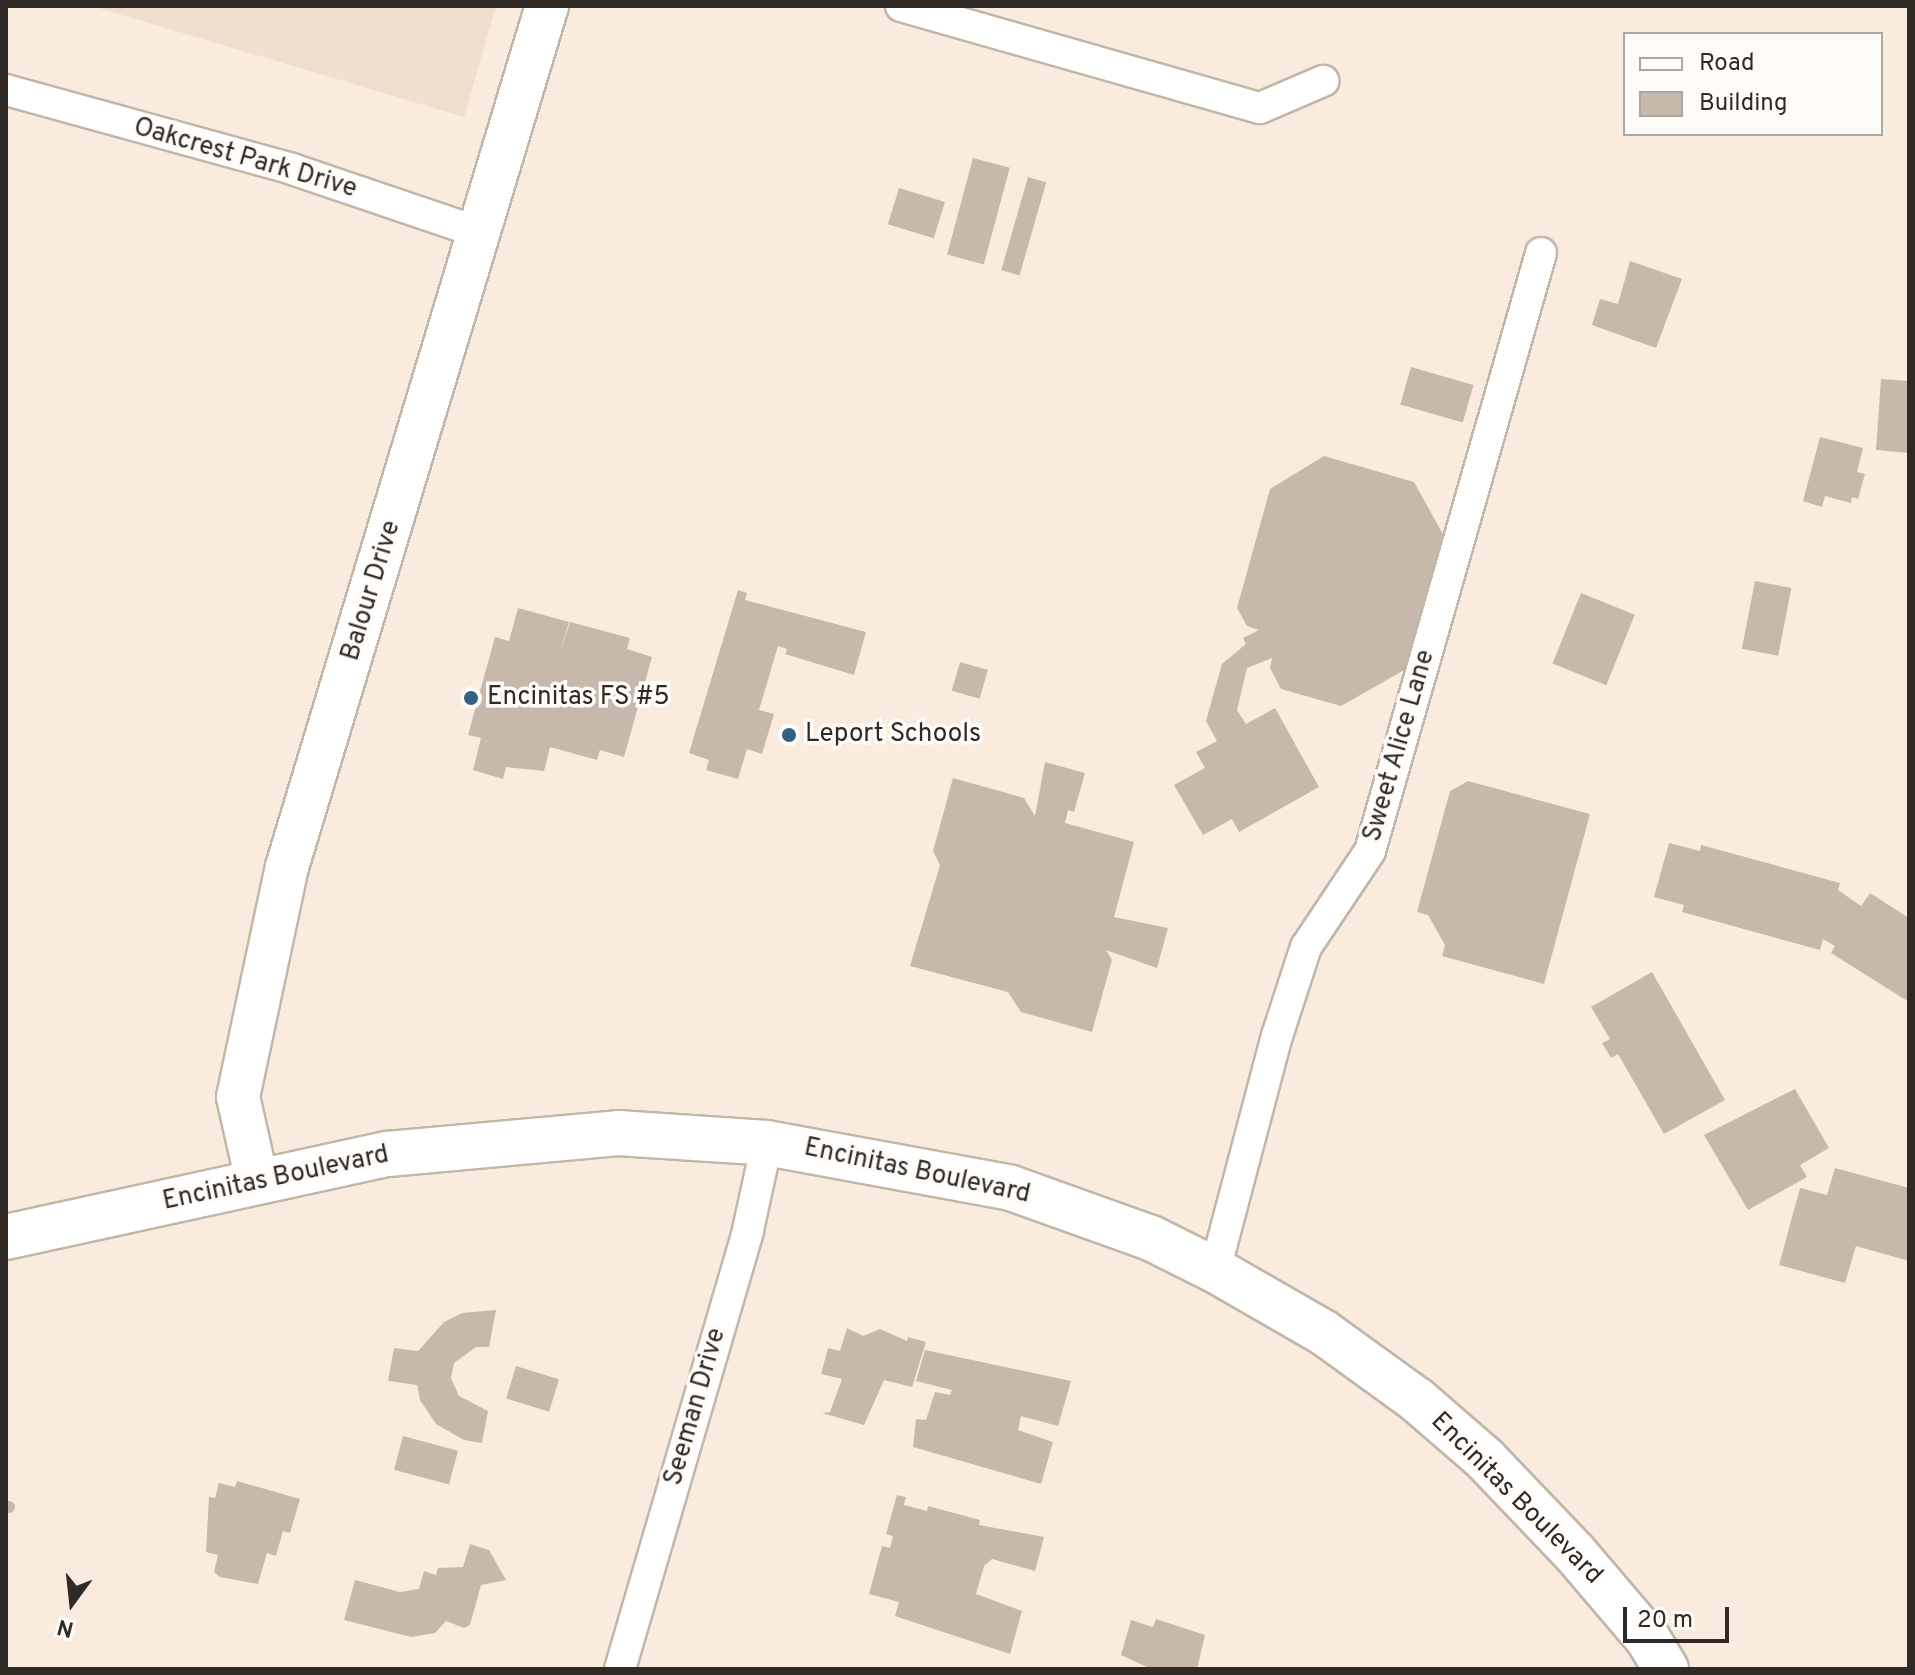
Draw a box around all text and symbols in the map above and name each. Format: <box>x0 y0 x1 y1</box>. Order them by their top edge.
legend <box>1623 32 1883 136</box>
text: Road <box>1699 49 1755 79</box>
text: Building <box>1699 89 1788 119</box>
street label: Oakcrest Park Drive <box>130 112 360 206</box>
street label: Balour Drive <box>336 517 408 665</box>
street label: Sweet Alice Lane <box>1358 646 1442 846</box>
place label: Encinitas FS #5 <box>487 682 670 714</box>
marker: Encinitas FS #5 <box>462 689 480 707</box>
place label: Leport Schools <box>805 719 981 751</box>
marker: Leport Schools <box>780 726 798 744</box>
street label: Encinitas Boulevard <box>801 1133 1033 1211</box>
street label: Encinitas Boulevard <box>160 1140 392 1218</box>
street label: Seeman Drive <box>659 1325 733 1489</box>
street label: Encinitas Boulevard <box>1423 1406 1609 1592</box>
north arrow <box>32 1563 112 1643</box>
scale bar <box>1627 1591 1733 1641</box>
text: 20 m <box>1637 1606 1693 1636</box>
text: N <box>55 1612 77 1642</box>

